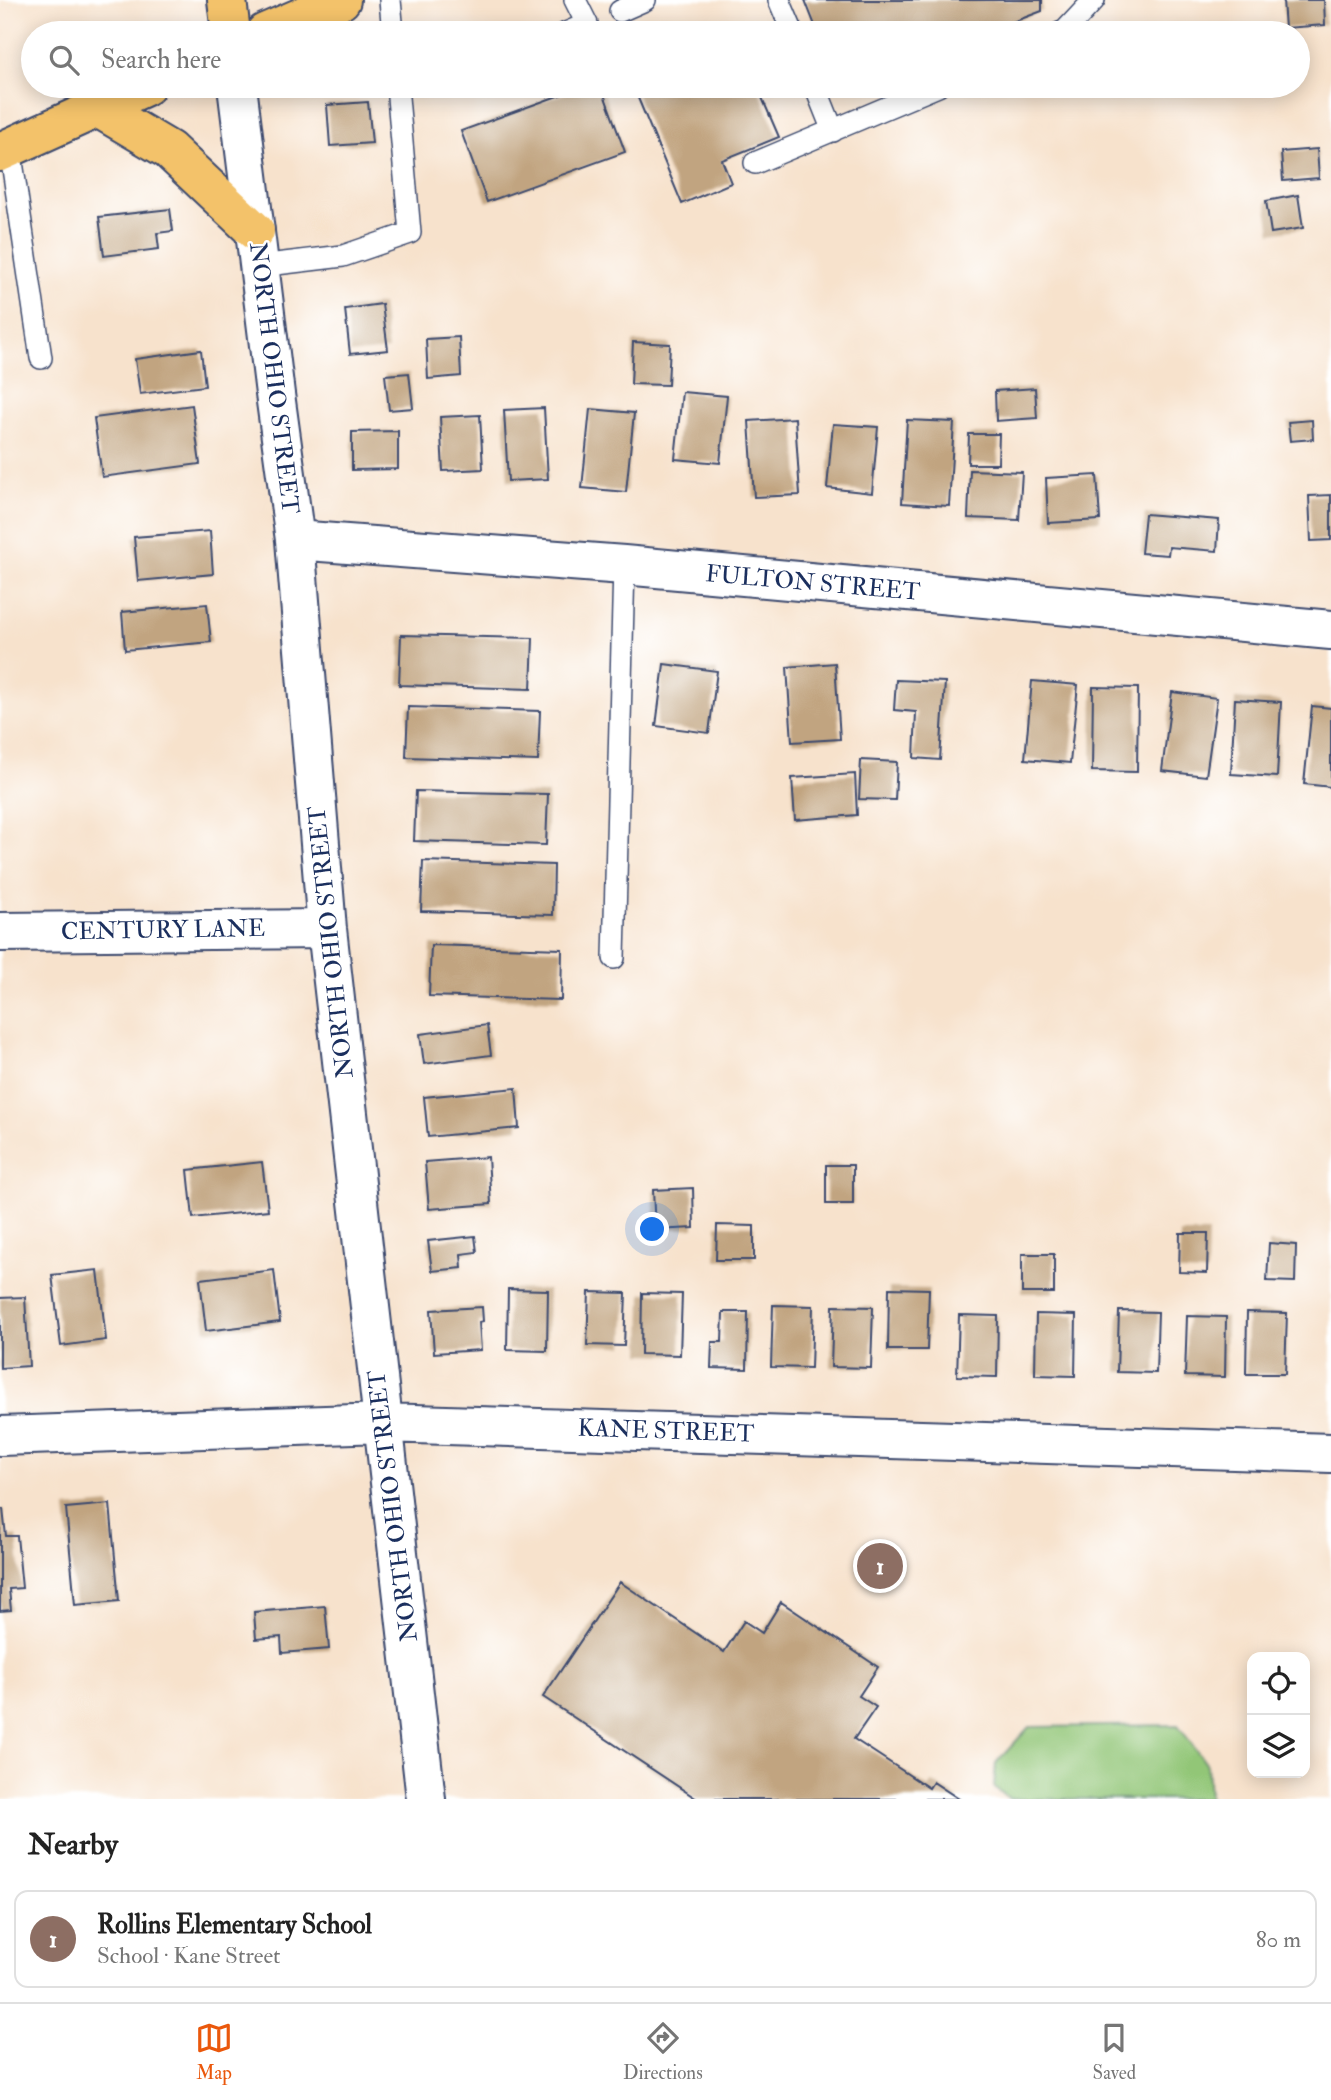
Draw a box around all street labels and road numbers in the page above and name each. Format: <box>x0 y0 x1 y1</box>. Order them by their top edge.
street label: NORTH OHIO STREET <box>242 240 306 516</box>
street label: FULTON STREET <box>704 558 922 608</box>
street label: NORTH OHIO STREET <box>301 804 361 1080</box>
street label: CENTURY LANE <box>61 913 265 947</box>
street label: NORTH OHIO STREET <box>361 1368 425 1644</box>
street label: KANE STREET <box>577 1412 755 1450</box>

